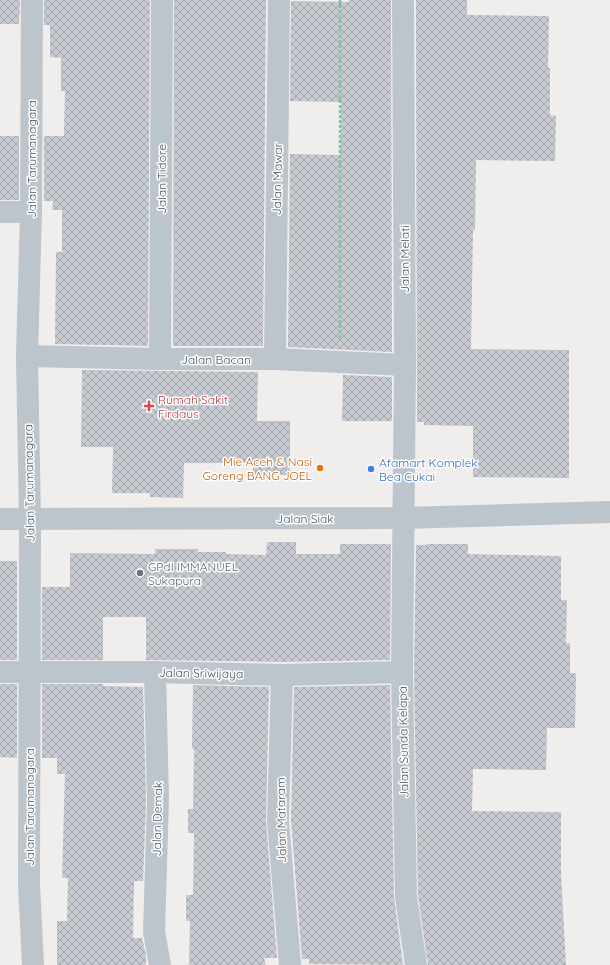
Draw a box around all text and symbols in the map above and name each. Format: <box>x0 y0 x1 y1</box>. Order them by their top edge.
street label: Jalan Tarumanagara <box>24 100 39 218</box>
street label: Jalan Mawar <box>269 142 285 215</box>
street label: Jalan Tidore <box>154 144 169 214</box>
street label: Jalan Melati <box>397 225 412 293</box>
street label: Jalan Bacan <box>181 352 251 367</box>
place label: Rumah Sakit Firdaus <box>158 392 228 421</box>
marker: Rumah Sakit Firdaus <box>143 400 155 412</box>
street label: Jalan Tarumanagara <box>20 424 38 542</box>
place label: Mie Aceh & Nasi Goreng BANG JOEL <box>202 454 313 483</box>
place label: Afamart Komplek Bea Cukai <box>379 455 478 484</box>
marker: Mie Aceh & Nasi Goreng BANG JOEL <box>315 463 325 473</box>
marker: Afamart Komplek Bea Cukai <box>366 464 376 474</box>
street label: Jalan Siak <box>276 511 334 526</box>
place label: GPdI IMMANUEL Sukapura <box>148 559 239 588</box>
marker: GPdI IMMANUEL Sukapura <box>135 568 145 578</box>
street label: Jalan Sriwijaya <box>159 665 243 681</box>
street label: Jalan Sunda Kelapa <box>395 686 411 798</box>
street label: Jalan Tarumanagara <box>22 748 37 866</box>
street label: Jalan Mataram <box>273 777 289 863</box>
street label: Jalan Demak <box>149 782 165 856</box>

